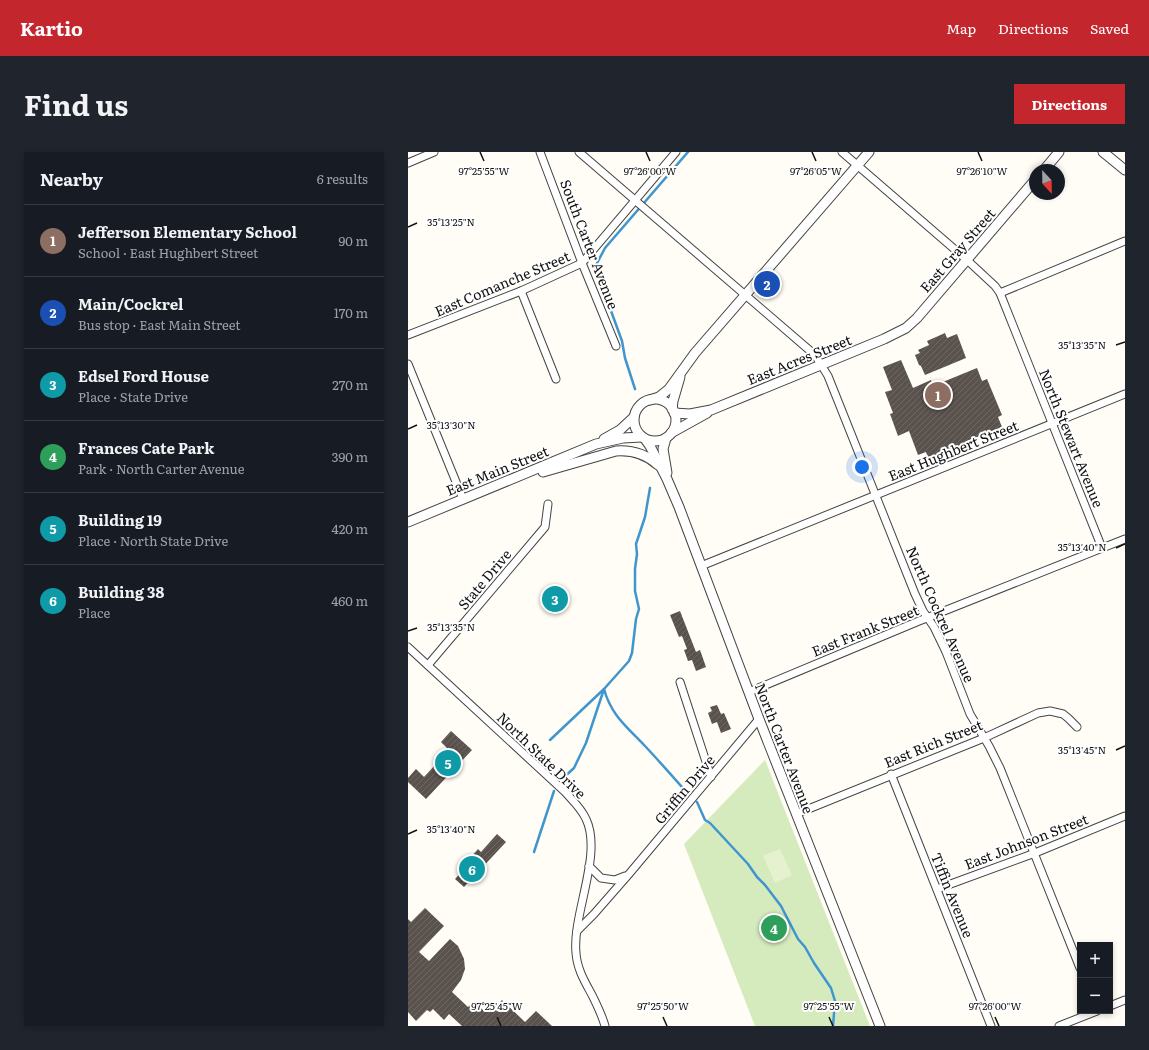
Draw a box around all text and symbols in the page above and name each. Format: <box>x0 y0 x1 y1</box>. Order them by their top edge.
text: Kartio <box>20 14 83 42</box>
text: Map <box>946 18 976 38</box>
text: Directions <box>998 18 1068 38</box>
text: Saved <box>1090 18 1129 38</box>
text: Find us <box>24 83 128 125</box>
button: Directions <box>1014 84 1125 124</box>
text: 97°25'55"W <box>459 163 510 178</box>
text: 97°26'00"W <box>624 163 676 178</box>
text: 97°26'05"W <box>790 163 842 178</box>
text: 97°26'10"W <box>957 163 1008 178</box>
north arrow <box>1029 164 1065 200</box>
text: Nearby <box>40 166 103 191</box>
text: 6 results <box>317 169 368 188</box>
street label: South Carter Avenue <box>556 176 624 312</box>
street label: East Gray Street <box>915 203 999 296</box>
text: 35°13'25"N <box>427 214 475 229</box>
text: Jefferson Elementary School <box>78 220 297 243</box>
text: 1 <box>50 231 56 250</box>
text: 90 m <box>338 231 368 250</box>
text: School · East Hughbert Street <box>78 243 258 262</box>
street label: East Comanche Street <box>431 245 573 321</box>
pin: 2 <box>754 269 780 299</box>
text: Main/Cockrel <box>78 292 183 315</box>
text: 2 <box>50 303 56 322</box>
text: 170 m <box>334 303 368 322</box>
text: Bus stop · East Main Street <box>78 315 241 334</box>
street label: East Acres Street <box>744 329 854 389</box>
text: 35°13'35"N <box>1058 337 1106 352</box>
text: Edsel Ford House <box>78 364 209 387</box>
street label: North Stewart Avenue <box>1035 366 1109 510</box>
text: 3 <box>49 375 57 394</box>
text: 270 m <box>332 375 368 394</box>
pin: 1 <box>925 380 951 410</box>
text: Place · State Drive <box>78 387 188 406</box>
street label: East Hughbert Street <box>885 415 1021 485</box>
text: 35°13'30"N <box>427 417 476 432</box>
text: Frances Cate Park <box>78 436 214 459</box>
street label: East Main Street <box>443 440 552 500</box>
text: 4 <box>49 447 57 466</box>
text: 390 m <box>331 447 368 466</box>
your location <box>852 457 872 477</box>
text: Park · North Carter Avenue <box>78 459 245 478</box>
text: Building 19 <box>78 508 162 531</box>
text: 5 <box>49 519 57 538</box>
text: 420 m <box>332 519 368 538</box>
text: Place · North State Drive <box>78 531 228 550</box>
text: 35°13'40"N <box>1057 539 1107 554</box>
street label: North Cockrel Avenue <box>902 543 980 685</box>
street label: State Drive <box>453 544 515 614</box>
text: Building 38 <box>78 580 164 603</box>
pin: 3 <box>542 584 568 614</box>
text: 6 <box>49 591 57 610</box>
text: 460 m <box>331 591 368 610</box>
street label: East Frank Street <box>808 599 922 661</box>
text: Place <box>78 603 110 622</box>
text: 35°13'35"N <box>427 619 475 634</box>
street label: North Carter Avenue <box>751 680 819 816</box>
street label: North State Drive <box>493 707 591 803</box>
street label: East Rich Street <box>881 714 986 772</box>
text: 35°13'45"N <box>1058 742 1106 757</box>
pin: 5 <box>435 748 461 778</box>
street label: Griffin Drive <box>649 750 719 828</box>
street label: East Johnson Street <box>961 808 1091 874</box>
text: 35°13'40"N <box>426 821 476 836</box>
street label: Tiffin Avenue <box>927 850 979 940</box>
pin: 6 <box>459 854 485 884</box>
pin: 4 <box>761 913 787 943</box>
map controls <box>1077 942 1113 1014</box>
button: + <box>1077 942 1113 978</box>
button: − <box>1077 978 1113 1014</box>
text: 97°25'45"W <box>471 998 523 1013</box>
text: 97°25'50"W <box>637 998 689 1013</box>
text: 97°25'55"W <box>804 998 855 1013</box>
text: 97°26'00"W <box>969 998 1021 1013</box>

